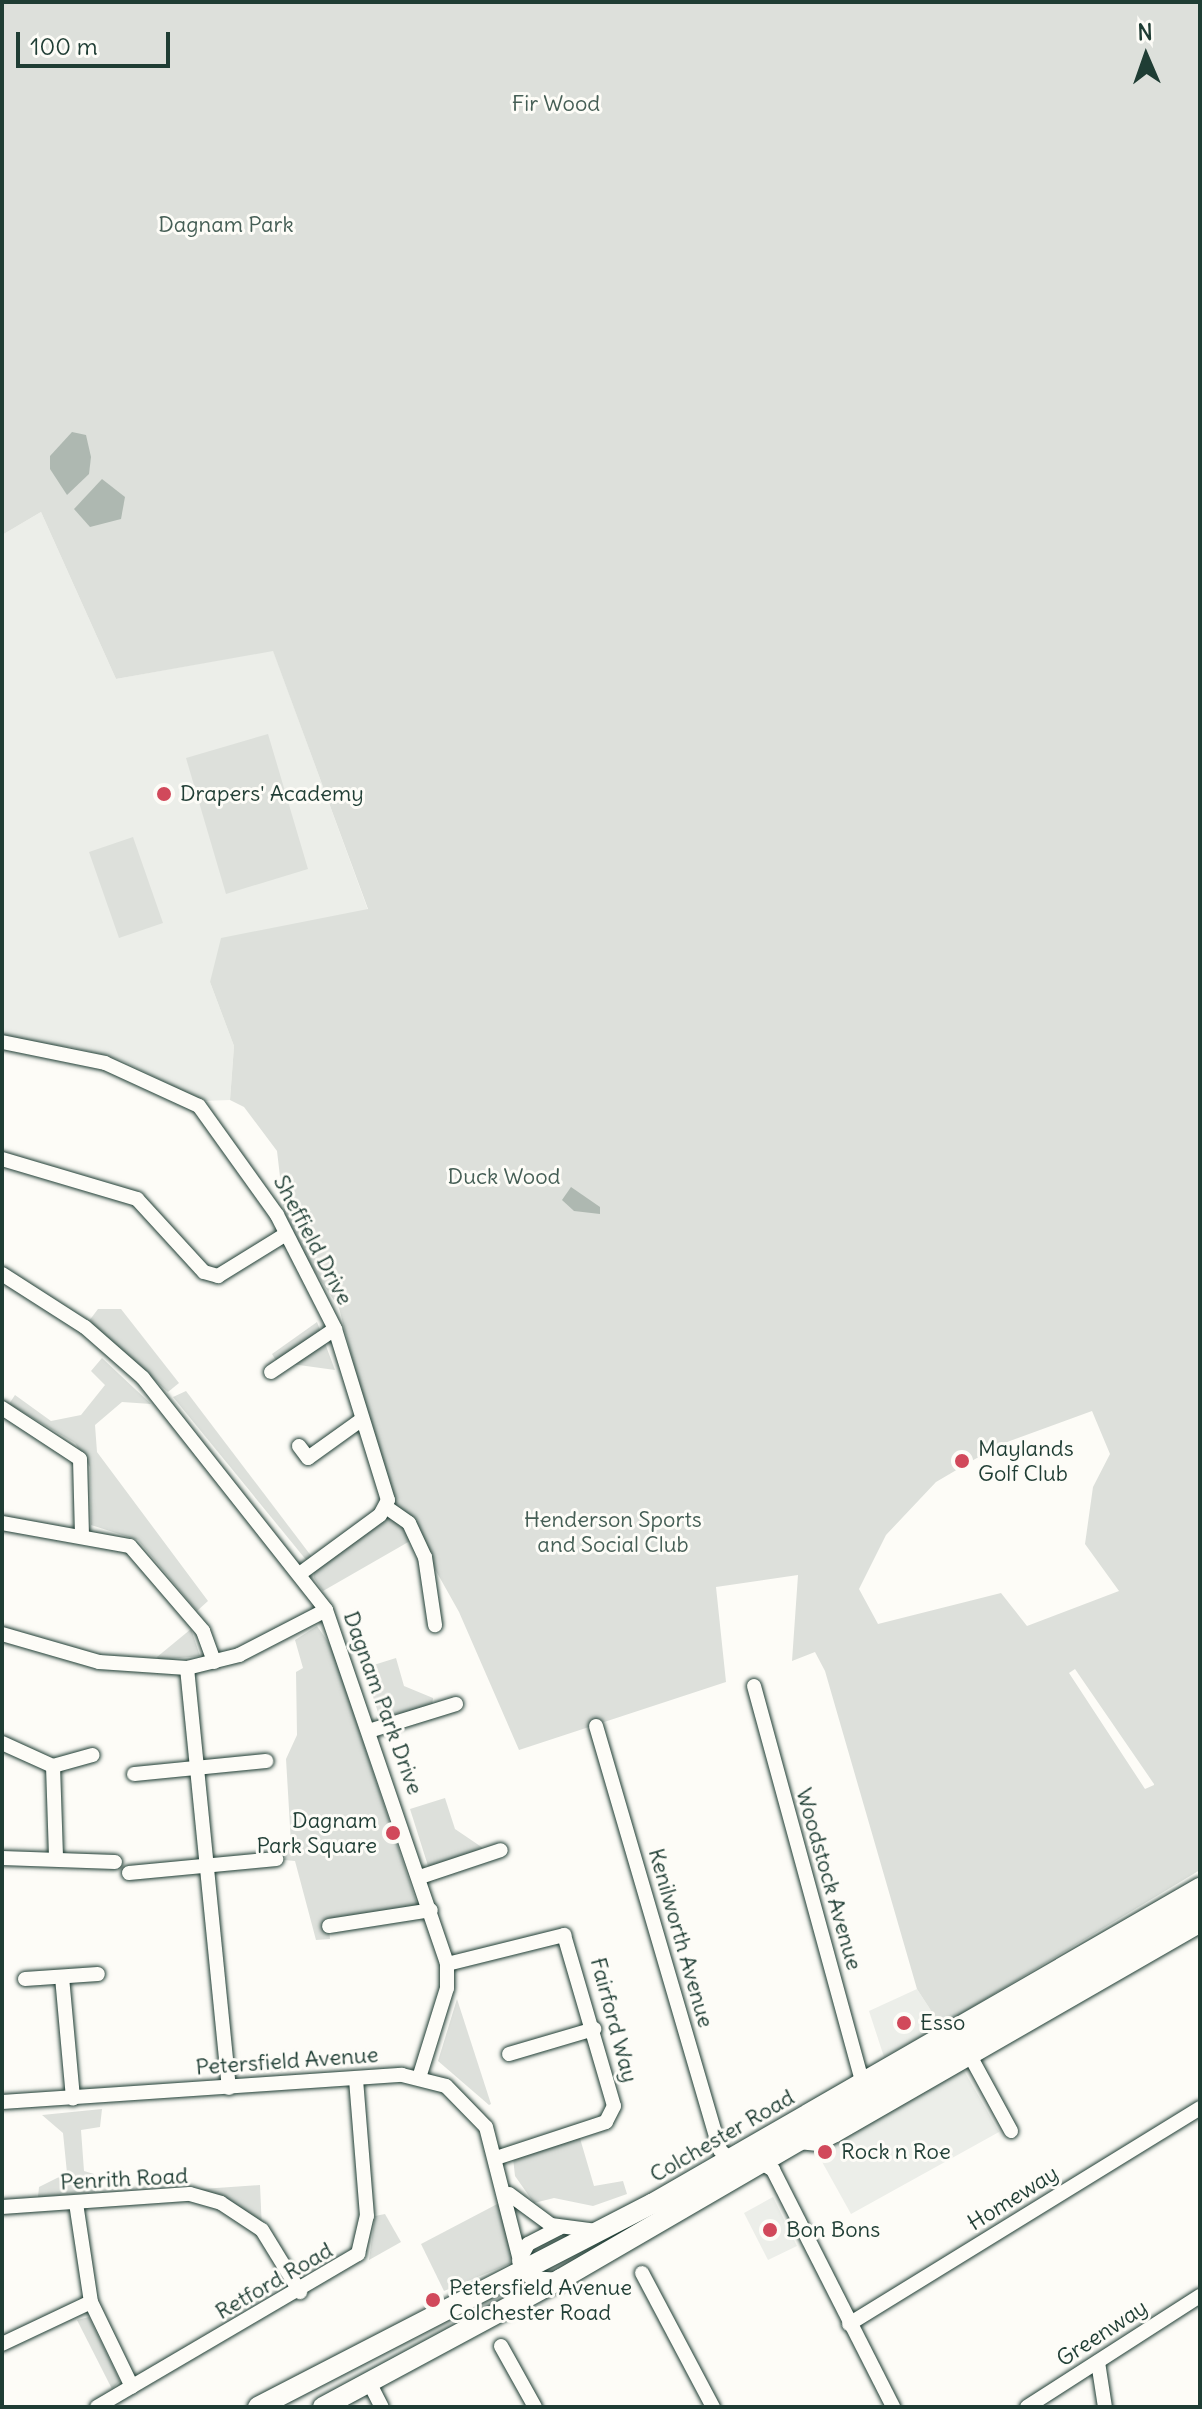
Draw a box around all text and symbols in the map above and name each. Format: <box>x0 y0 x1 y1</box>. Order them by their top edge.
scale bar <box>20 16 174 66</box>
north arrow <box>1106 16 1186 96</box>
text: N <box>1137 18 1153 46</box>
text: 100 m <box>30 31 98 61</box>
park label: Fir Wood <box>512 91 600 117</box>
park label: Dagnam Park <box>158 212 294 238</box>
place label: Drapers' Academy <box>180 781 364 807</box>
marker: Drapers' Academy <box>155 785 173 803</box>
park label: Duck Wood <box>448 1164 560 1190</box>
street label: Sheffield Drive <box>268 1171 358 1309</box>
place label: Maylands Golf Club <box>978 1435 1074 1486</box>
marker: Maylands Golf Club <box>953 1452 971 1470</box>
park label: Henderson Sports and Social Club <box>524 1506 702 1558</box>
street label: Dagnam Park Drive <box>338 1608 428 1798</box>
street label: Woodstock Avenue <box>790 1785 868 1973</box>
place label: Dagnam Park Square <box>256 1807 377 1858</box>
marker: Dagnam Park Square <box>384 1824 402 1842</box>
street label: Kenilworth Avenue <box>643 1845 719 2031</box>
street label: Fairford Way <box>585 1955 643 2085</box>
place label: Esso <box>920 2010 965 2036</box>
marker: Esso <box>895 2014 913 2032</box>
street label: Petersfield Avenue <box>195 2041 379 2081</box>
street label: Colchester Road <box>645 2084 799 2188</box>
place label: Rock n Roe <box>841 2139 951 2165</box>
marker: Rock n Roe <box>816 2143 834 2161</box>
street label: Homeway <box>963 2160 1063 2236</box>
street label: Penrith Road <box>59 2162 189 2196</box>
place label: Bon Bons <box>786 2217 880 2243</box>
marker: Bon Bons <box>761 2221 779 2239</box>
street label: Retford Road <box>211 2237 337 2325</box>
place label: Petersfield Avenue Colchester Road <box>449 2274 632 2326</box>
marker: Petersfield Avenue Colchester Road <box>424 2291 442 2309</box>
street label: Greenway <box>1052 2294 1152 2372</box>

